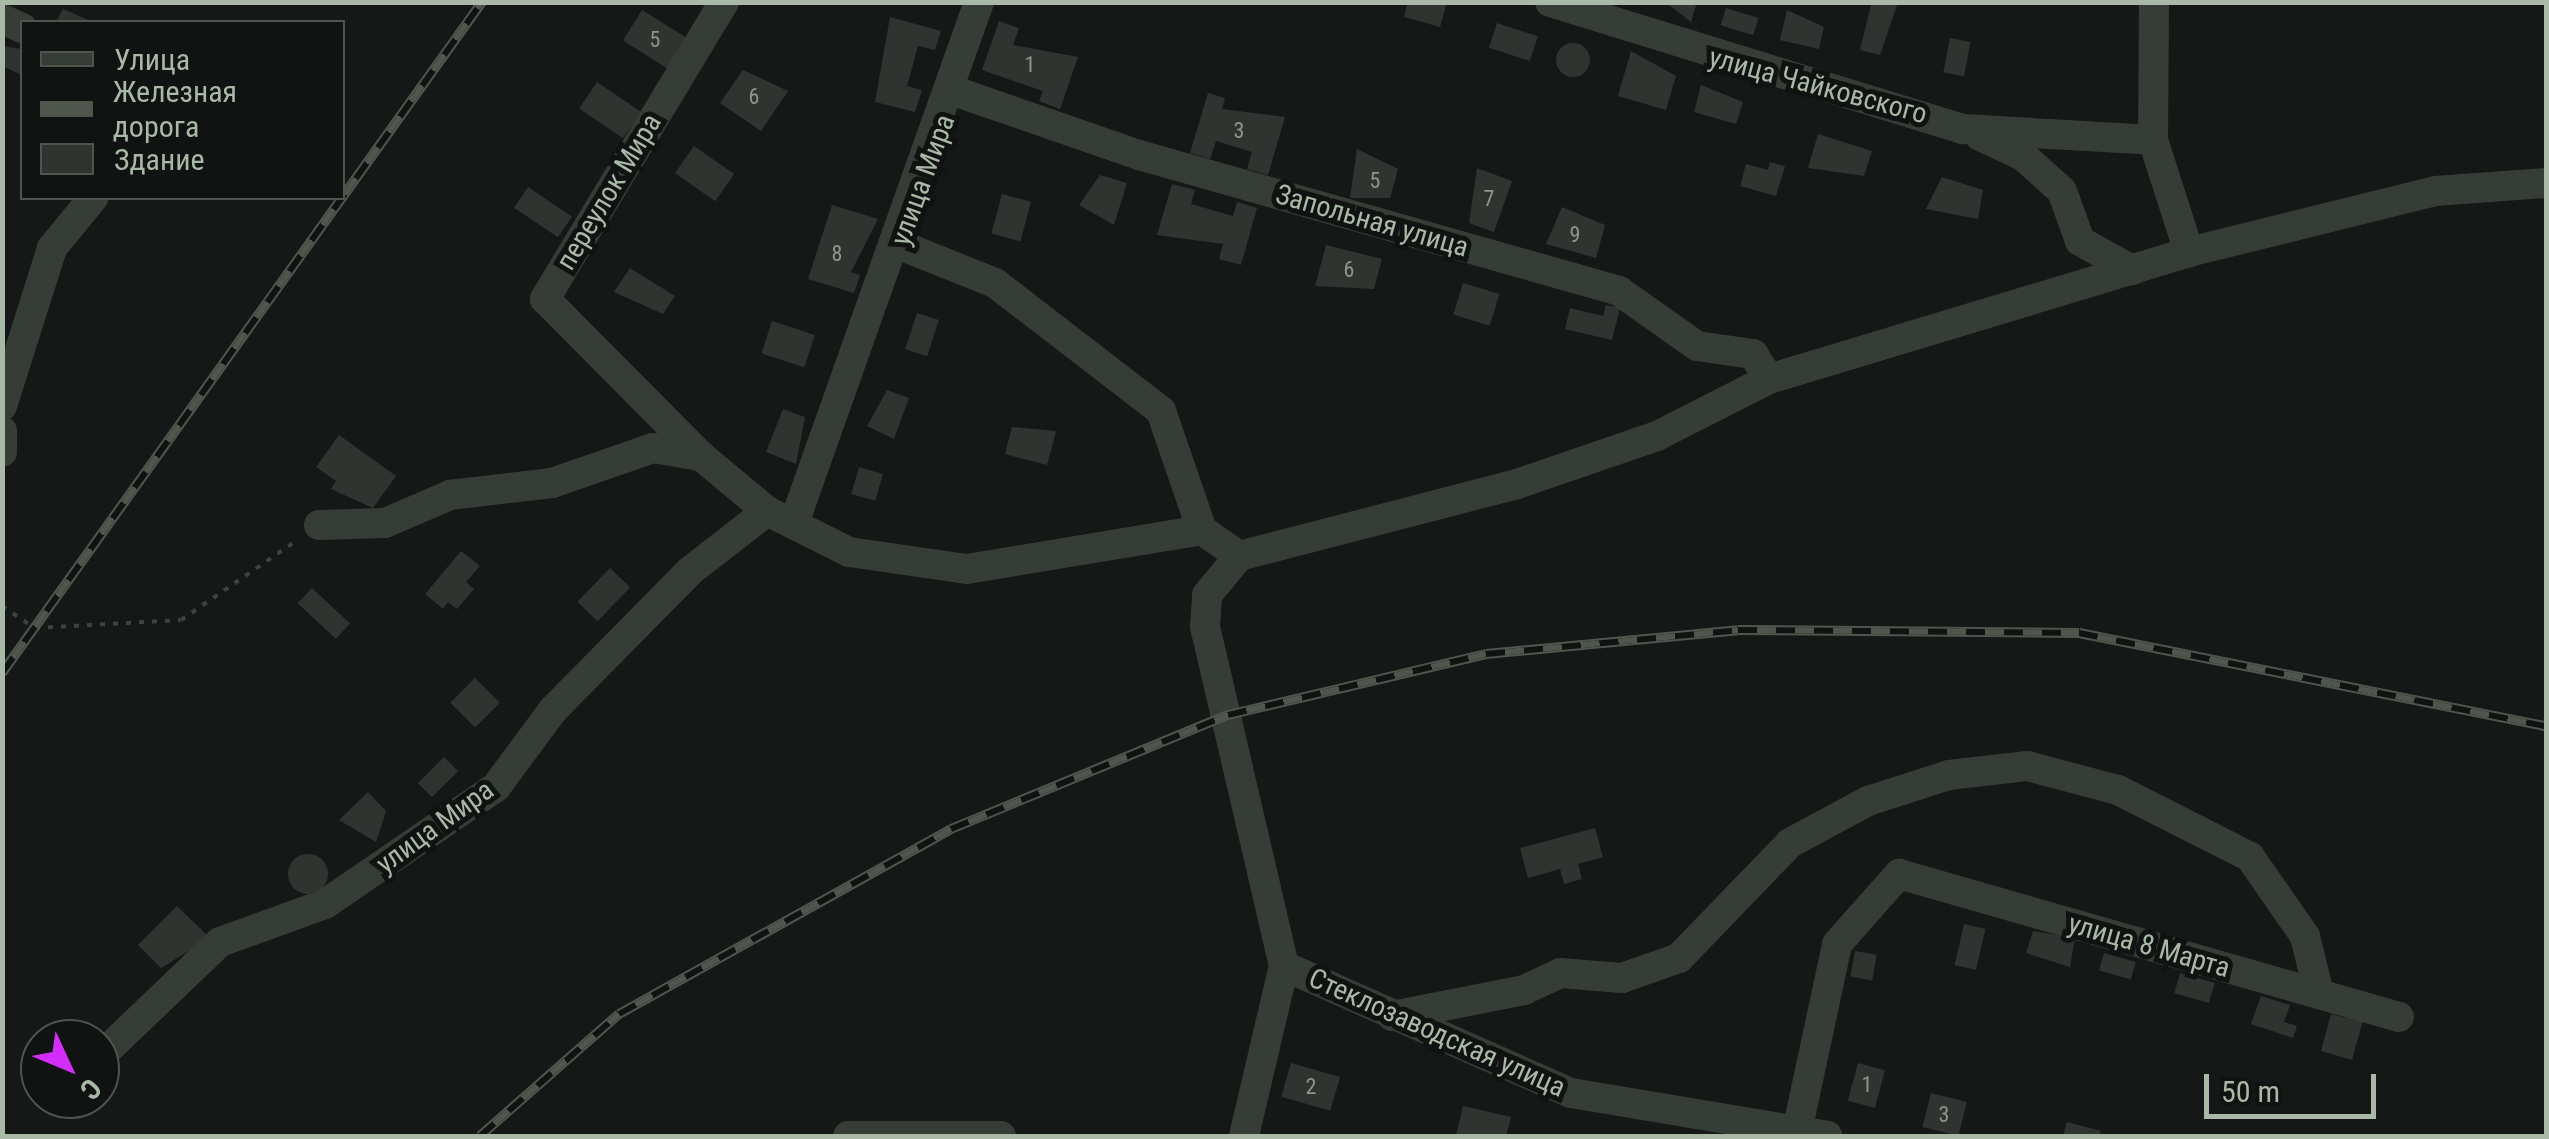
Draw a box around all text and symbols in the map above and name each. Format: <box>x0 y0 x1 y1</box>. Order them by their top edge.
legend <box>20 20 345 200</box>
house number: 5 <box>650 27 660 53</box>
street label: улица Чайковского <box>1705 41 1931 131</box>
text: Улица <box>114 42 190 77</box>
house number: 1 <box>1025 52 1035 78</box>
text: Железная дорога <box>113 74 237 144</box>
house number: 6 <box>749 84 759 110</box>
street label: переулок Мира <box>549 108 669 276</box>
street label: улица Мира <box>884 110 962 250</box>
house number: 3 <box>1234 118 1244 144</box>
text: Здание <box>114 142 205 177</box>
house number: 5 <box>1370 168 1380 194</box>
street label: Запольная улица <box>1272 177 1472 265</box>
house number: 7 <box>1484 186 1494 212</box>
house number: 9 <box>1570 222 1580 248</box>
house number: 8 <box>832 241 842 267</box>
house number: 6 <box>1344 257 1354 283</box>
street label: улица Мира <box>370 773 500 881</box>
street label: улица 8 Марта <box>2064 907 2234 985</box>
street label: Стеклозаводская улица <box>1304 961 1570 1105</box>
north arrow <box>20 1019 120 1119</box>
scale bar <box>2209 1054 2382 1116</box>
text: С <box>73 1072 108 1106</box>
house number: 1 <box>1862 1072 1872 1098</box>
house number: 2 <box>1306 1074 1316 1100</box>
text: 50 m <box>2221 1074 2280 1109</box>
house number: 3 <box>1939 1102 1949 1128</box>

